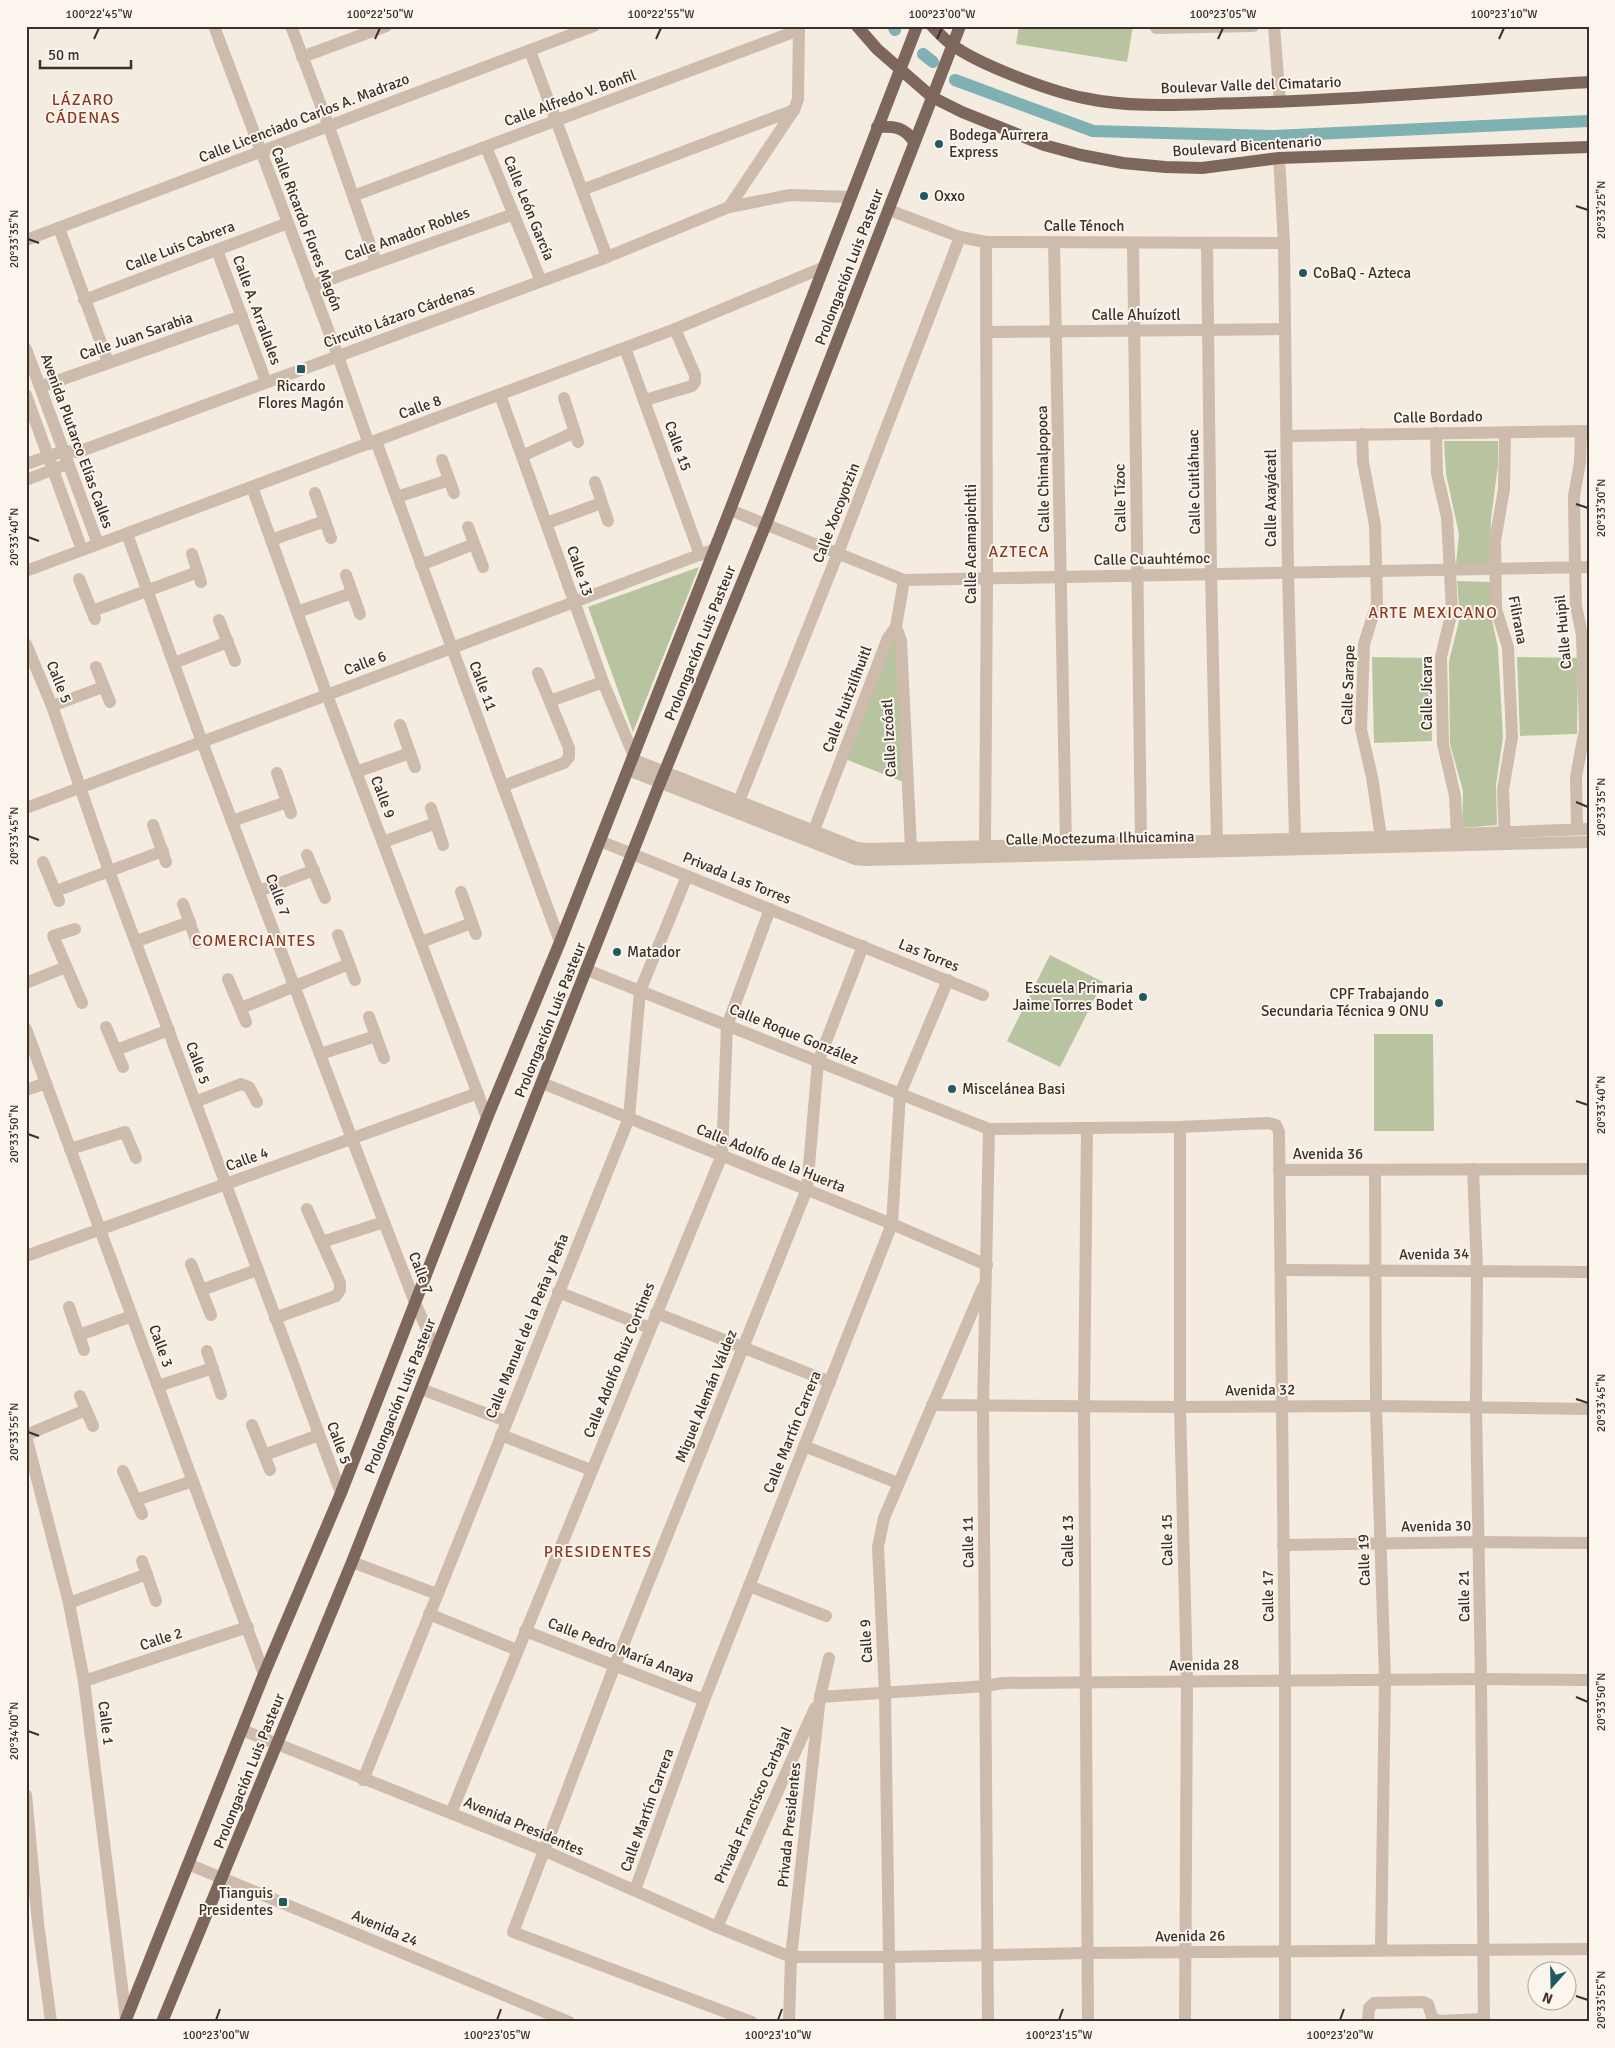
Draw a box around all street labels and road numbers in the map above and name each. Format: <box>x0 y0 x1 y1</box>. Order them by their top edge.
street label: Calle Alfredo V. Bonfil <box>502 66 638 130</box>
street label: Calle Licenciado Carlos A. Madrazo <box>196 69 412 167</box>
street label: Boulevar Valle del Cimatario <box>1160 73 1342 97</box>
street label: Boulevard Bicentenario <box>1172 132 1322 160</box>
street label: Calle Ricardo Flores Magón <box>267 145 347 313</box>
street label: Calle León García <box>500 153 558 263</box>
street label: Prolongación Luis Pasteur <box>811 186 887 348</box>
street label: Calle Amador Robles <box>342 203 472 265</box>
street label: Calle Luis Cabrera <box>123 217 237 275</box>
street label: Calle Ténoch <box>1044 217 1124 235</box>
street label: Calle A. Arrallales <box>229 253 285 368</box>
street label: Circuito Lázaro Cárdenas <box>321 280 477 352</box>
street label: Calle Ahuízotl <box>1091 306 1181 324</box>
street label: Calle Juan Sarabia <box>77 308 195 364</box>
street label: Avenida Plutarco Elías Calles <box>37 351 117 531</box>
street label: Calle 8 <box>396 391 444 423</box>
street label: Calle Chimalpopoca <box>1033 405 1053 533</box>
street label: Calle Bordado <box>1393 407 1483 427</box>
street label: Calle 15 <box>661 418 695 474</box>
street label: Calle Cuitláhuac <box>1184 429 1204 535</box>
street label: Calle Axayácatl <box>1262 449 1280 547</box>
street label: Calle Xocoyotzin <box>809 460 863 566</box>
street label: Calle Tízoc <box>1110 464 1130 532</box>
street label: Calle Acamapichtli <box>962 484 980 604</box>
street label: Calle 13 <box>563 543 597 599</box>
street label: Calle Cuauhtémoc <box>1094 549 1210 569</box>
street label: Prolongación Luis Pasteur <box>661 562 740 723</box>
street label: Filirana <box>1504 594 1532 646</box>
street label: Calle Huipil <box>1551 594 1575 670</box>
street label: Calle Huitzilíhuitl <box>818 643 876 755</box>
street label: Calle Sarape <box>1338 645 1358 725</box>
street label: Calle 6 <box>341 647 389 679</box>
street label: Calle Jícara <box>1418 656 1436 730</box>
street label: Calle 5 <box>42 658 76 706</box>
street label: Calle 11 <box>465 658 501 714</box>
street label: Calle Izcóatl <box>878 698 900 778</box>
street label: Calle 9 <box>367 773 399 821</box>
street label: Calle Moctezuma Ilhuicamina <box>1005 827 1195 849</box>
street label: Privada Las Torres <box>680 848 794 908</box>
street label: Calle 7 <box>262 871 294 919</box>
street label: Las Torres <box>896 935 962 975</box>
street label: Prolongación Luis Pasteur <box>511 939 590 1100</box>
street label: Calle Roque González <box>727 1000 862 1068</box>
street label: Calle 5 <box>182 1039 214 1087</box>
street label: Calle Adolfo de la Huerta <box>694 1120 848 1196</box>
street label: Calle 4 <box>223 1143 271 1175</box>
street label: Avenida 36 <box>1293 1145 1363 1163</box>
street label: Calle Manuel de la Peña y Peña <box>482 1231 572 1421</box>
street label: Avenida 34 <box>1399 1244 1469 1264</box>
street label: Calle 7 <box>405 1249 437 1297</box>
street label: Calle Adolfo Ruiz Cortines <box>580 1279 659 1440</box>
street label: Prolongación Luis Pasteur <box>361 1315 440 1476</box>
street label: Calle 3 <box>145 1322 177 1370</box>
street label: Miguel Alemán Váldez <box>671 1327 741 1465</box>
street label: Calle Martín Carrera <box>759 1368 825 1496</box>
street label: Avenida 32 <box>1225 1380 1295 1400</box>
street label: Calle 5 <box>323 1419 355 1467</box>
street label: Calle 15 <box>1158 1514 1176 1566</box>
street label: Calle 13 <box>1059 1515 1077 1567</box>
street label: Calle 11 <box>959 1516 977 1568</box>
street label: Avenida 30 <box>1401 1516 1471 1536</box>
street label: Calle 19 <box>1354 1534 1374 1586</box>
street label: Calle 17 <box>1259 1570 1277 1622</box>
street label: Calle 21 <box>1455 1570 1473 1622</box>
street label: Calle Pedro María Anaya <box>545 1614 697 1686</box>
street label: Calle 9 <box>856 1619 876 1663</box>
street label: Calle 2 <box>137 1624 185 1654</box>
street label: Avenida 28 <box>1169 1655 1239 1675</box>
street label: Prolongación Luis Pasteur <box>210 1690 289 1851</box>
street label: Calle 1 <box>94 1700 118 1746</box>
street label: Privada Francisco Carbajal <box>710 1724 796 1886</box>
street label: Calle Martín Carrera <box>616 1746 678 1874</box>
street label: Privada Presidentes <box>773 1761 805 1888</box>
street label: Avenida Presidentes <box>461 1793 587 1860</box>
street label: Avenida 24 <box>349 1906 421 1950</box>
street label: Avenida 26 <box>1155 1926 1225 1946</box>

